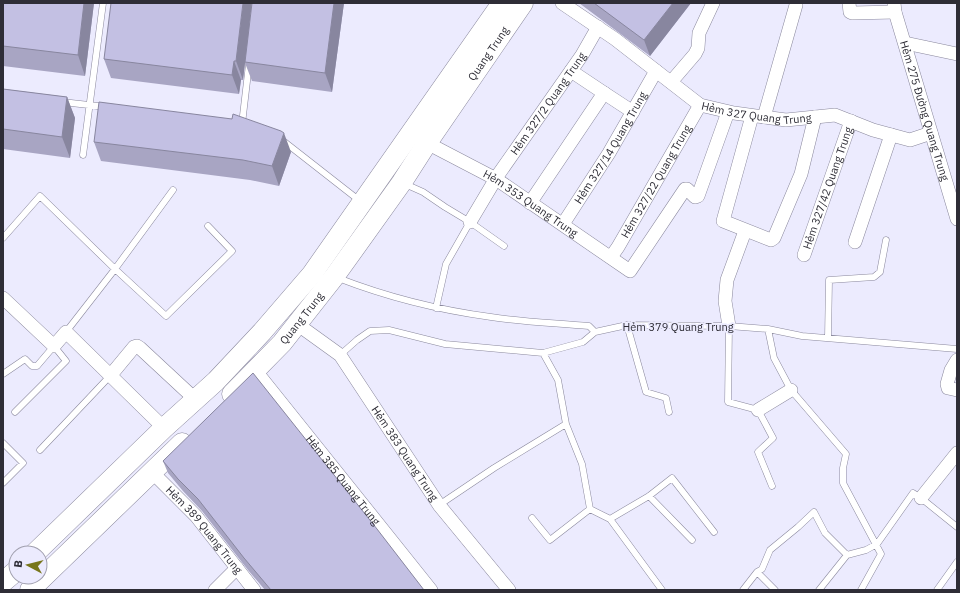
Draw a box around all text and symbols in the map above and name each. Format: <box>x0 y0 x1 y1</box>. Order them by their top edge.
street label: Quang Trung <box>465 24 512 83</box>
street label: Hẻm 275 Đường Quang Trung <box>897 39 952 183</box>
street label: Hẻm 327/2 Quang Trung <box>507 49 589 158</box>
street label: Hẻm 327/14 Quang Trung <box>571 89 650 206</box>
street label: Hẻm 327 Quang Trung <box>700 99 812 127</box>
street label: Hẻm 327/22 Quang Trung <box>618 122 694 241</box>
street label: Hẻm 327/42 Quang Trung <box>800 125 855 251</box>
street label: Hẻm 353 Quang Trung <box>481 167 581 240</box>
street label: Quang Trung <box>277 289 327 347</box>
street label: Hẻm 379 Quang Trung <box>622 320 734 334</box>
street label: Hẻm 383 Quang Trung <box>369 403 442 504</box>
street label: Hẻm 385 Quang Trung <box>303 432 383 528</box>
street label: Hẻm 389 Quang Trung <box>163 483 246 577</box>
north arrow <box>8 545 48 585</box>
text: B <box>11 559 25 568</box>

